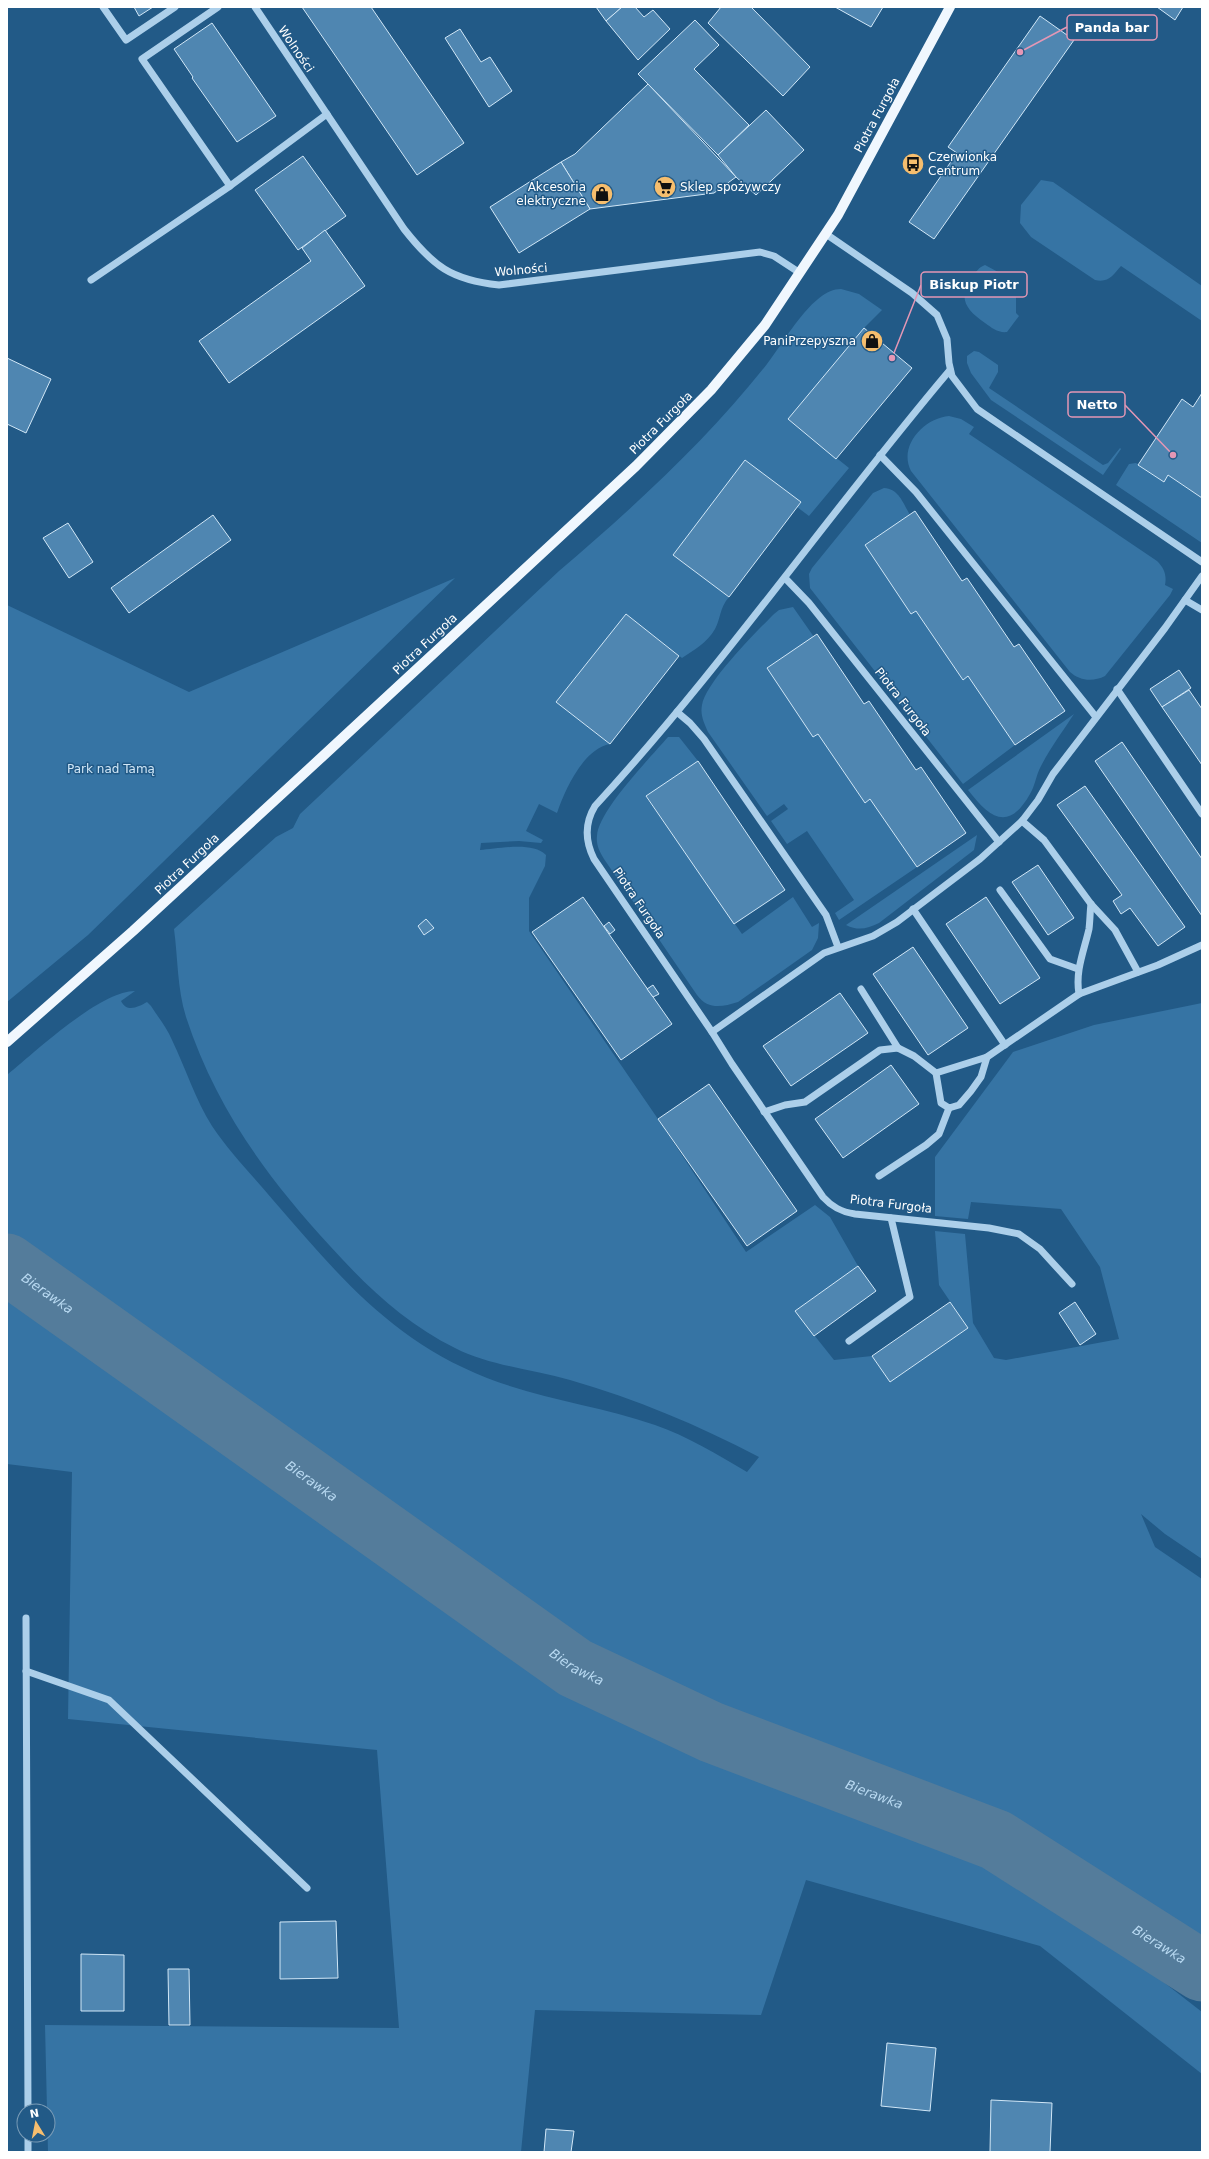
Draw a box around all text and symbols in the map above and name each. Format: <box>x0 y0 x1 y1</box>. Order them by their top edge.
callout: Panda bar <box>1067 15 1157 40</box>
text: Panda bar <box>1075 20 1150 35</box>
street label: Wolności <box>275 23 317 75</box>
street label: Piotra Furgoła <box>851 75 903 155</box>
place label: Czerwionka Centrum <box>928 150 997 178</box>
bus stop icon: Czerwionka Centrum <box>900 151 926 177</box>
supermarket icon: Sklep spożywczy <box>652 174 678 200</box>
place label: Akcesoria elektryczne <box>516 180 586 208</box>
place label: Sklep spożywczy <box>680 180 781 194</box>
shop icon: Akcesoria elektryczne <box>589 181 615 207</box>
street label: Wolności <box>494 261 548 279</box>
callout: Biskup Piotr <box>921 272 1027 297</box>
text: Biskup Piotr <box>929 277 1019 292</box>
shop icon: PaniPrzepyszna <box>859 328 885 354</box>
place label: PaniPrzepyszna <box>763 334 856 348</box>
street label: Piotra Furgoła <box>627 389 695 457</box>
callout: Netto <box>1068 392 1125 417</box>
text: Netto <box>1076 397 1118 412</box>
street label: Piotra Furgoła <box>390 611 460 677</box>
street label: Piotra Furgoła <box>872 665 934 739</box>
park label: Park nad Tamą <box>67 762 155 776</box>
street label: Piotra Furgoła <box>152 831 222 897</box>
street label: Piotra Furgoła <box>610 865 668 941</box>
street label: Piotra Furgoła <box>849 1192 933 1216</box>
water label: Bierawka <box>19 1269 77 1317</box>
water label: Bierawka <box>283 1457 341 1504</box>
water label: Bierawka <box>547 1645 606 1688</box>
water label: Bierawka <box>844 1776 905 1812</box>
water label: Bierawka <box>1130 1922 1189 1966</box>
north arrow <box>16 2103 56 2143</box>
text: N <box>29 2106 40 2121</box>

